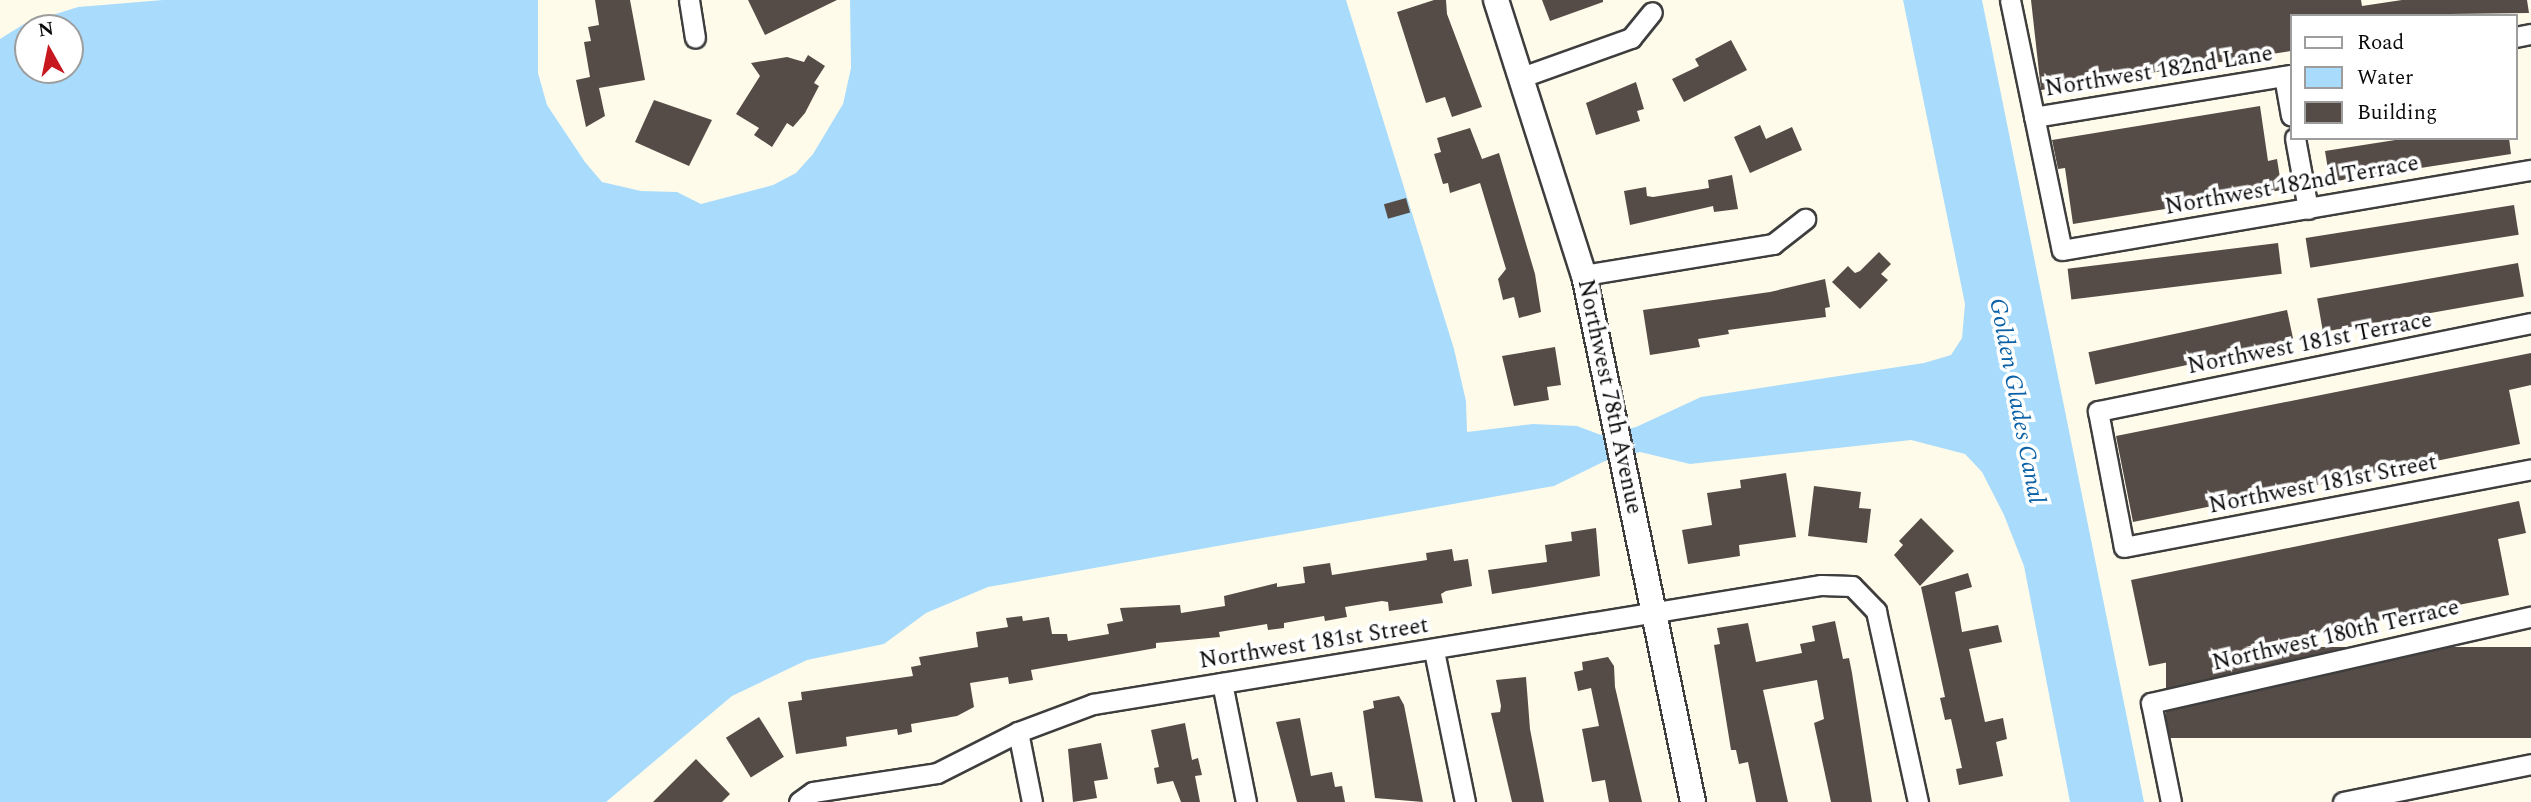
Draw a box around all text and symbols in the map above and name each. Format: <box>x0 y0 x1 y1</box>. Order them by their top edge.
north arrow <box>14 14 84 84</box>
text: N <box>36 14 56 45</box>
legend <box>2290 14 2517 140</box>
text: Road <box>2357 27 2404 59</box>
street label: Northwest 182nd Lane <box>2043 40 2275 104</box>
text: Water <box>2357 62 2413 94</box>
text: Building <box>2357 97 2437 129</box>
street label: Northwest 182nd Terrace <box>2163 150 2421 222</box>
street label: Northwest 78th Avenue <box>1571 277 1647 517</box>
water label: Golden Glades Canal <box>1982 296 2050 506</box>
street label: Northwest 181st Terrace <box>2185 307 2435 381</box>
street label: Northwest 181st Street <box>2207 449 2439 521</box>
street label: Northwest 180th Terrace <box>2210 594 2462 678</box>
street label: Northwest 181st Street <box>1197 612 1431 676</box>

